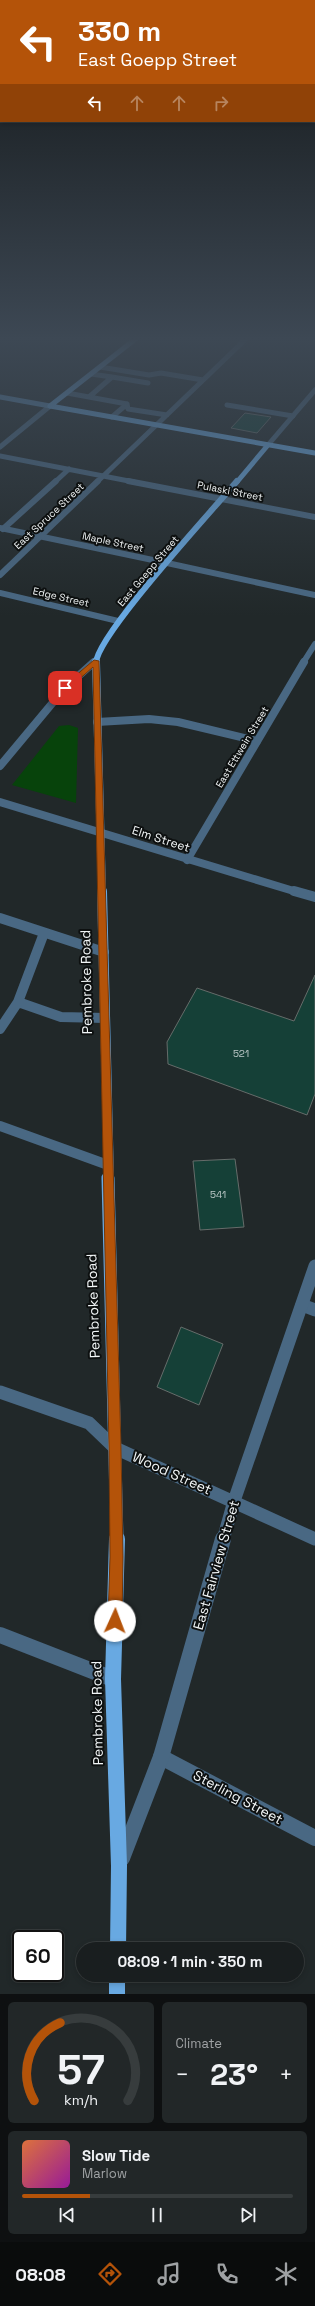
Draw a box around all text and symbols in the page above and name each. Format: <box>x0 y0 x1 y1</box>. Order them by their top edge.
text: 330 m <box>78 13 161 49</box>
icon: left <box>12 16 64 68</box>
text: East Goepp Street <box>78 48 237 71</box>
icon: left <box>84 92 106 114</box>
icon: ahead <box>126 92 148 114</box>
icon: ahead <box>168 92 190 114</box>
icon: right <box>210 92 232 114</box>
street label: Pulaski Street <box>196 478 264 504</box>
street label: East Spruce Street <box>11 480 87 552</box>
street label: Maple Street <box>81 529 145 555</box>
street label: East Goepp Street <box>115 533 182 609</box>
street label: Edge Street <box>32 584 91 610</box>
pin <box>48 671 82 705</box>
icon: arrive <box>54 677 76 699</box>
street label: East Ettwein Street <box>213 704 272 790</box>
street label: Elm Street <box>130 822 192 856</box>
street label: Pembroke Road <box>76 930 96 1034</box>
house number: 521 <box>233 1047 249 1060</box>
house number: 541 <box>210 1188 226 1201</box>
street label: Pembroke Road <box>82 1253 104 1359</box>
street label: Wood Street <box>130 1448 214 1498</box>
street label: East Fairview Street <box>189 1498 243 1632</box>
position arrow <box>94 1600 136 1642</box>
street label: Pembroke Road <box>87 1661 107 1765</box>
street label: Sterling Street <box>190 1766 286 1828</box>
speed limit sign: 60 <box>12 1930 64 1982</box>
text: 08:09 · 1 min · 350 m <box>117 1952 263 1971</box>
text: Climate <box>176 2035 222 2052</box>
text: 57 <box>57 2042 105 2095</box>
text: 23° <box>210 2055 258 2094</box>
text: − <box>176 2060 189 2088</box>
text: + <box>279 2060 293 2088</box>
text: km/h <box>64 2090 98 2108</box>
text: Slow Tide <box>82 2146 150 2165</box>
text: Marlow <box>82 2165 127 2182</box>
icon: previous <box>56 2204 78 2226</box>
icon: pause <box>146 2204 168 2226</box>
icon: next <box>237 2204 259 2226</box>
icon: directions <box>96 2260 124 2288</box>
icon: music <box>155 2260 183 2288</box>
icon: phone <box>213 2260 241 2288</box>
icon: climate <box>272 2260 300 2288</box>
text: 08:08 <box>15 2263 66 2286</box>

